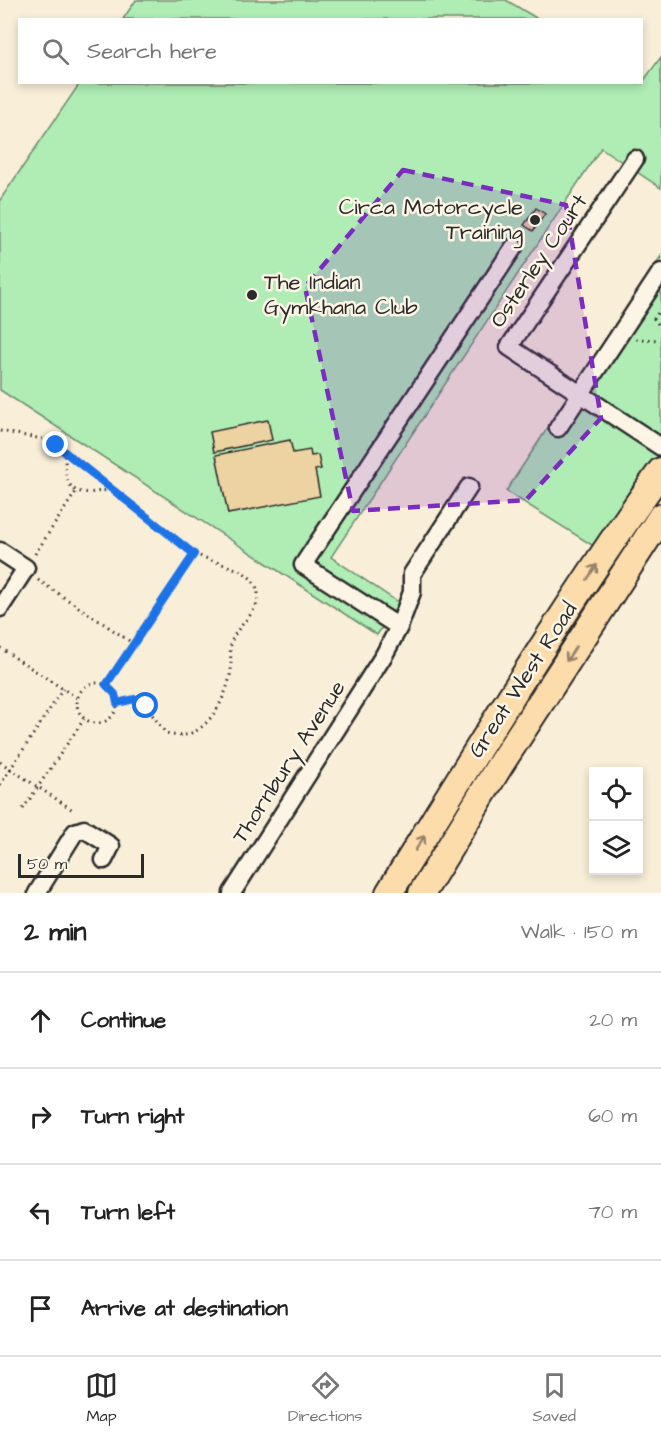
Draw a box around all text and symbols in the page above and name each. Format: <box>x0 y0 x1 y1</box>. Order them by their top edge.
search box <box>18 18 643 84</box>
icon: search <box>39 35 72 68</box>
text: Search here <box>87 36 217 67</box>
street label: Osterley Court <box>483 188 596 335</box>
place label: Circa Motorcycle Training <box>339 192 523 249</box>
marker: Circa Motorcycle Training <box>528 213 542 227</box>
place label: The Indian Gymkhana Club <box>264 267 418 324</box>
marker: The Indian Gymkhana Club <box>245 288 259 302</box>
route end <box>42 431 68 457</box>
one-way arrow <box>586 564 598 581</box>
street label: Great West Road <box>461 596 585 764</box>
one-way arrow <box>565 645 578 662</box>
street label: Thornbury Avenue <box>225 675 354 850</box>
route start <box>132 692 158 718</box>
map controls <box>589 767 643 875</box>
button: locate <box>589 767 643 821</box>
button: layers <box>589 821 643 875</box>
one-way arrow <box>415 835 427 852</box>
scale bar <box>18 851 144 878</box>
text: 50 m <box>27 853 67 875</box>
text: 2 min <box>24 914 86 950</box>
text: Walk · 150 m <box>521 918 637 946</box>
icon: ahead <box>24 1004 57 1037</box>
text: Continue <box>81 1005 166 1036</box>
text: 20 m <box>589 1006 637 1034</box>
icon: right <box>24 1100 57 1133</box>
text: Turn right <box>81 1101 184 1132</box>
text: 60 m <box>588 1102 637 1130</box>
icon: left <box>24 1196 57 1229</box>
text: Turn left <box>81 1197 175 1228</box>
text: 70 m <box>589 1198 637 1226</box>
icon: arrive <box>24 1292 57 1325</box>
text: Arrive at destination <box>81 1293 288 1324</box>
tab: Map <box>85 1369 118 1427</box>
tab: Directions <box>288 1369 362 1427</box>
tab: Saved <box>532 1369 576 1427</box>

